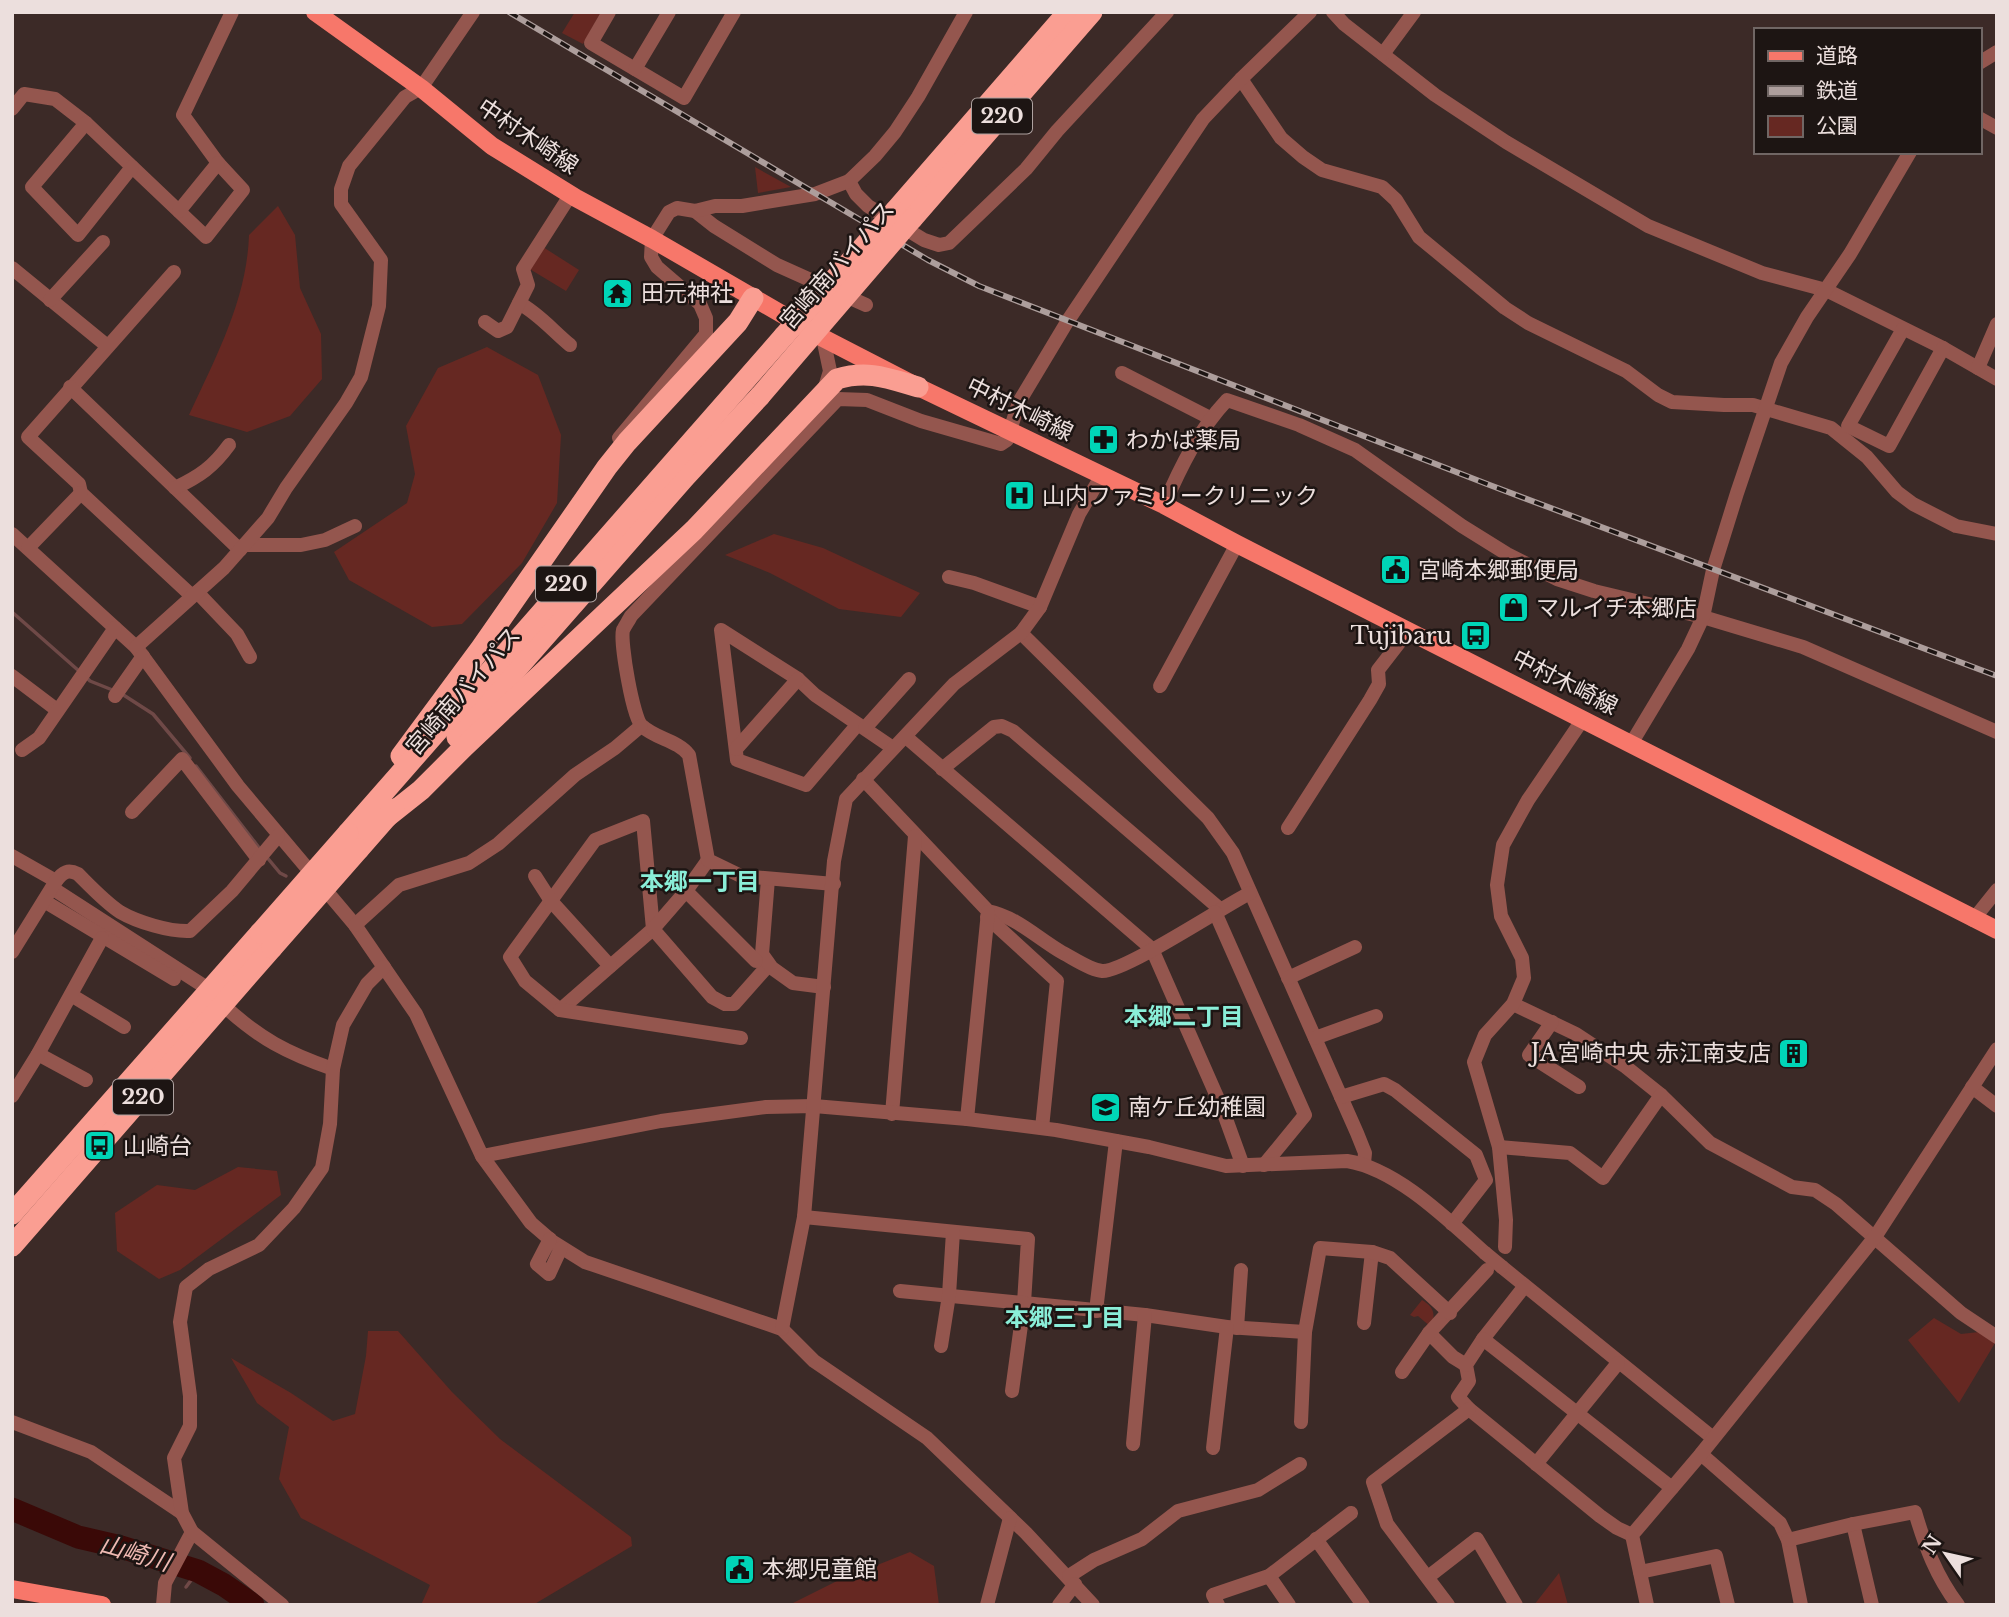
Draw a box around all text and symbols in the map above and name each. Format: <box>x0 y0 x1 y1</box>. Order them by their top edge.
legend <box>1754 28 1981 154</box>
text: 道路 <box>1816 43 1858 69</box>
text: 鉄道 <box>1816 78 1858 104</box>
street label: 中村木崎線 <box>473 92 583 180</box>
road number: 220 <box>972 99 1032 134</box>
text: 公園 <box>1816 113 1858 139</box>
street label: 宮崎南バイパス <box>774 195 900 335</box>
temple icon: 田元神社 <box>601 276 635 310</box>
place label: 田元神社 <box>641 279 733 307</box>
street label: 中村木崎線 <box>962 371 1078 447</box>
pharmacy icon: わかば薬局 <box>1086 423 1120 457</box>
place label: わかば薬局 <box>1126 426 1241 454</box>
hospital icon: 山内ファミリークリニック <box>1002 479 1036 513</box>
place label: 山内ファミリークリニック <box>1042 482 1318 510</box>
public building icon: 宮崎本郷郵便局 <box>1378 553 1412 587</box>
place label: 宮崎本郷郵便局 <box>1418 556 1579 584</box>
road number: 220 <box>536 566 596 602</box>
shop icon: マルイチ本郷店 <box>1496 591 1530 625</box>
place label: マルイチ本郷店 <box>1536 594 1697 622</box>
bus stop icon: Tujibaru <box>1458 619 1492 653</box>
street label: 宮崎南バイパス <box>400 621 526 761</box>
place label: Tujibaru <box>1350 622 1452 650</box>
street label: 中村木崎線 <box>1507 643 1623 721</box>
district label: 本郷一丁目 <box>640 867 760 896</box>
district label: 本郷二丁目 <box>1124 1002 1244 1031</box>
building icon: JA宮崎中央 赤江南支店 <box>1777 1036 1811 1070</box>
place label: JA宮崎中央 赤江南支店 <box>1528 1039 1771 1067</box>
road number: 220 <box>113 1080 173 1114</box>
school or university icon: 南ケ丘幼稚園 <box>1088 1090 1122 1124</box>
place label: 南ケ丘幼稚園 <box>1128 1093 1266 1121</box>
bus stop icon: 山崎台 <box>83 1129 117 1163</box>
place label: 山崎台 <box>123 1132 192 1160</box>
district label: 本郷三丁目 <box>1005 1303 1125 1332</box>
north arrow <box>1911 1519 1981 1589</box>
water label: 山崎川 <box>96 1529 176 1578</box>
text: N <box>1918 1531 1947 1559</box>
public building icon: 本郷児童館 <box>722 1552 756 1586</box>
place label: 本郷児童館 <box>762 1555 877 1583</box>

